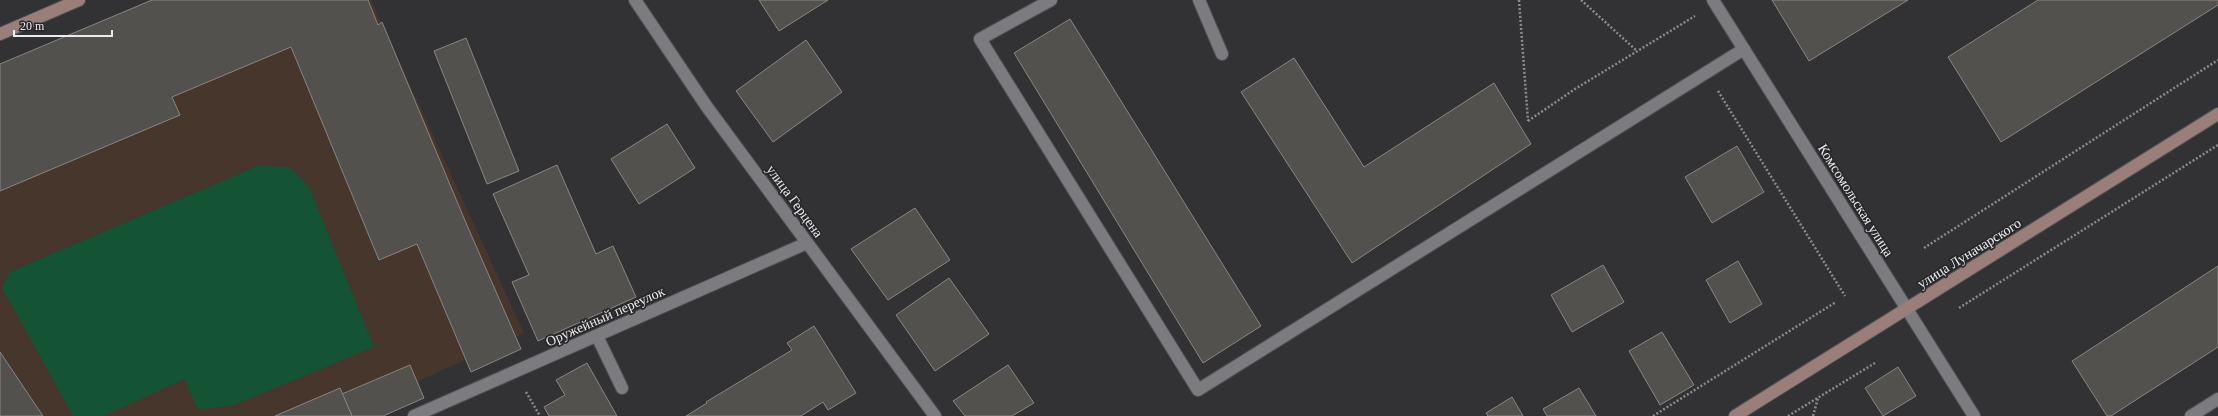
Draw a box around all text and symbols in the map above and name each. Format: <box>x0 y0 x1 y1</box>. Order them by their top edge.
scale bar <box>14 12 112 38</box>
text: 20 m <box>20 19 45 33</box>
street label: Комсомольская улица <box>1815 141 1897 260</box>
street label: улица Герцена <box>763 162 826 241</box>
street label: улица Луначарского <box>1915 215 2024 291</box>
street label: Оружейный переулок <box>543 283 667 349</box>

